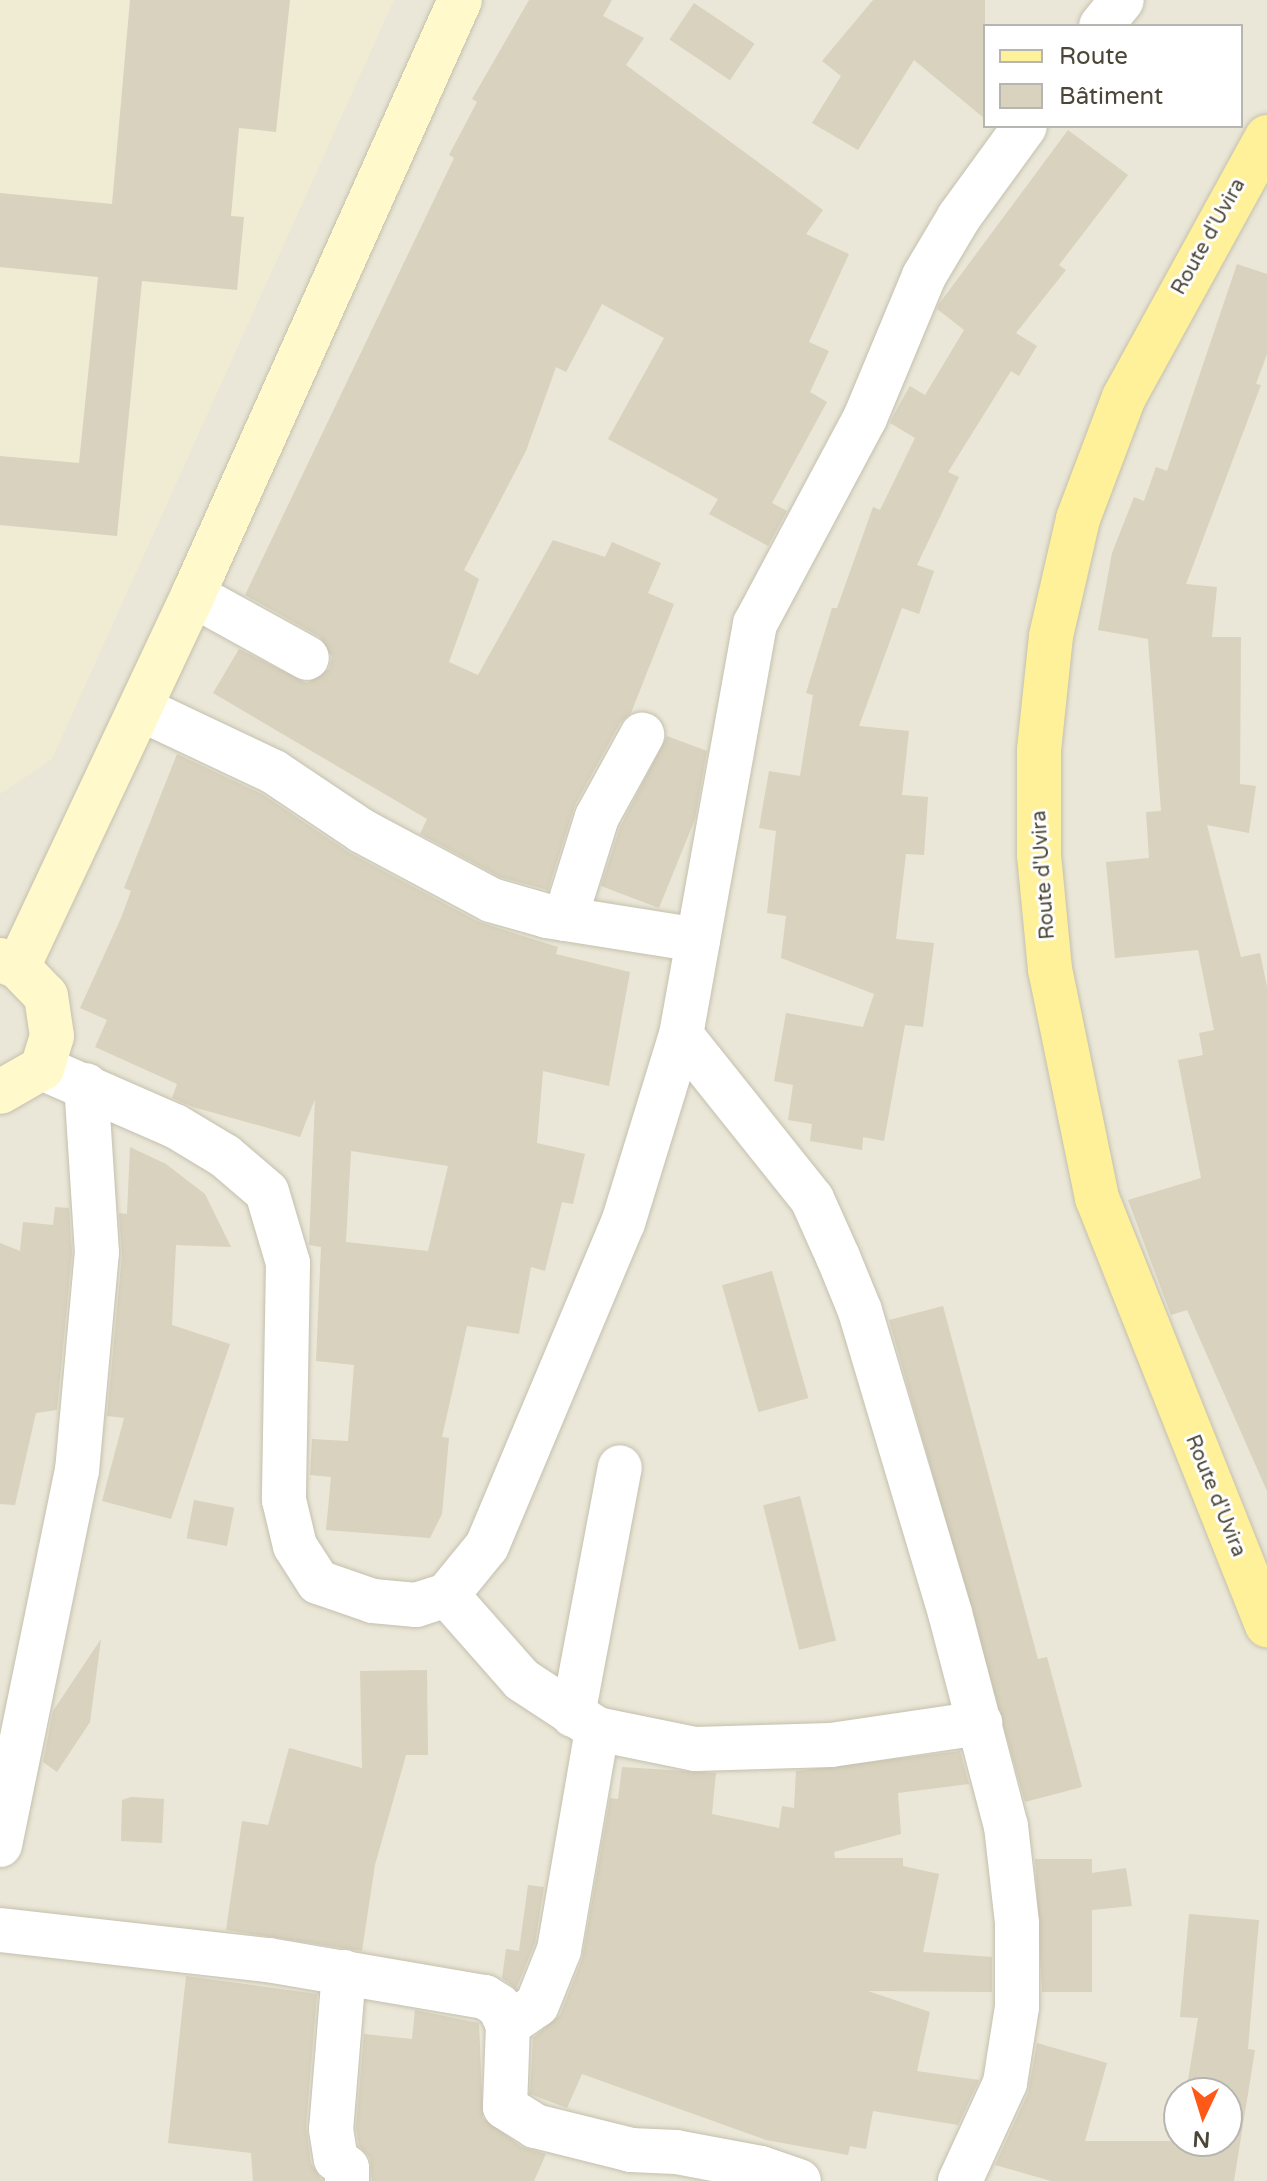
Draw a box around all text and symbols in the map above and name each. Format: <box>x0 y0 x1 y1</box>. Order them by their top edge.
legend <box>983 24 1243 128</box>
text: Route <box>1059 42 1128 71</box>
text: Bâtiment <box>1059 82 1163 111</box>
street label: Route d'Uvira <box>1167 175 1251 299</box>
street label: Route d'Uvira <box>1028 810 1060 940</box>
street label: Route d'Uvira <box>1180 1432 1250 1560</box>
north arrow <box>1163 2077 1243 2157</box>
text: N <box>1192 2125 1211 2153</box>

